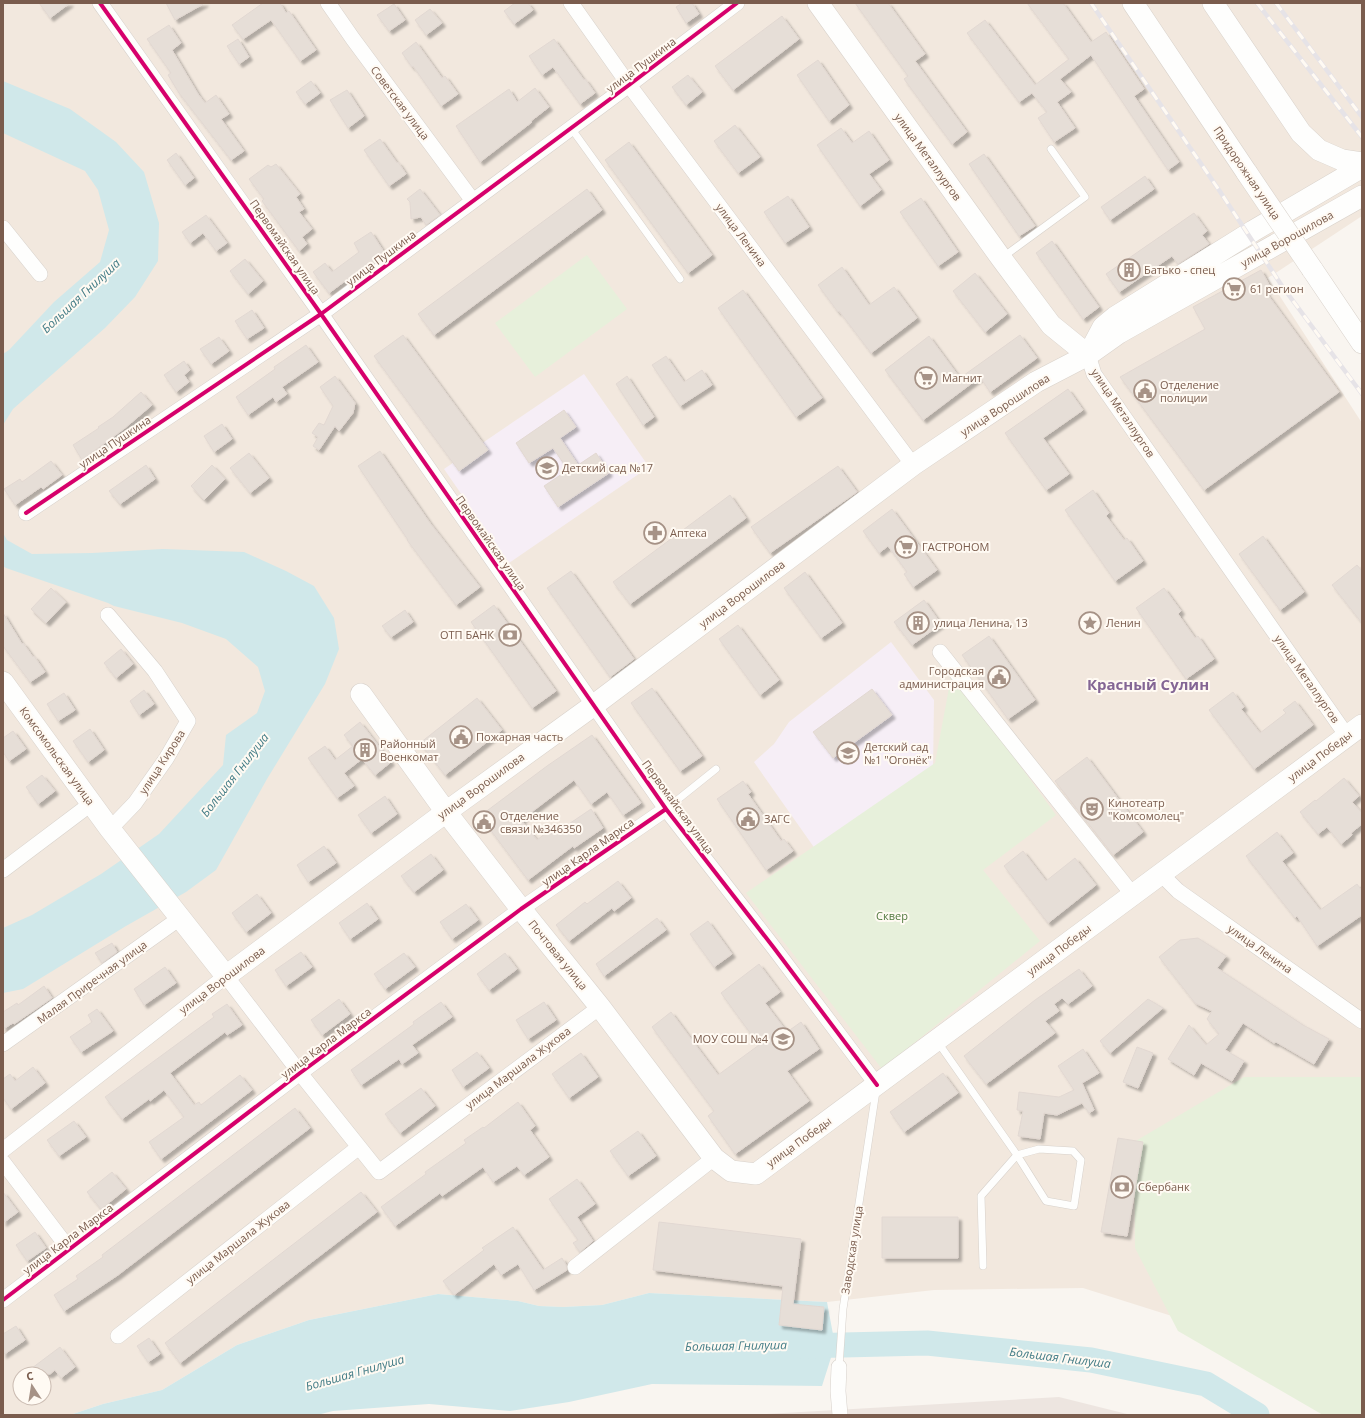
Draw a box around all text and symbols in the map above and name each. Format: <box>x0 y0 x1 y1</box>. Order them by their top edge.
street label: улица Пушкина <box>603 33 679 96</box>
street label: Советская улица <box>368 63 433 143</box>
street label: улица Металлургов <box>892 110 965 203</box>
street label: Придорожная улица <box>1210 123 1284 222</box>
street label: Первомайская улица <box>247 196 324 297</box>
street label: улица Ленина <box>713 200 770 269</box>
street label: улица Ворошилова <box>1238 207 1336 270</box>
street label: улица Пушкина <box>343 226 419 289</box>
water label: Большая Гнилуша <box>38 255 124 337</box>
building icon: Батько - спец <box>1116 257 1142 283</box>
place label: Батько - спец <box>1144 262 1215 277</box>
supermarket icon: 61 регион <box>1221 276 1247 302</box>
place label: 61 регион <box>1250 281 1304 296</box>
supermarket icon: Магнит <box>913 365 939 391</box>
street label: улица Металлургов <box>1088 365 1159 460</box>
place label: Магнит <box>942 370 982 385</box>
street label: улица Ворошилова <box>957 370 1052 439</box>
place label: Отделение полиции <box>1160 377 1219 405</box>
public building icon: Отделение полиции <box>1132 378 1158 404</box>
street label: улица Пушкина <box>76 412 154 471</box>
school or university icon: Детский сад №17 <box>534 455 560 481</box>
place label: Детский сад №17 <box>562 460 653 475</box>
street label: Первомайская улица <box>453 492 530 593</box>
pharmacy icon: Аптека <box>642 520 668 546</box>
place label: Аптека <box>670 525 707 540</box>
supermarket icon: ГАСТРОНОМ <box>893 534 919 560</box>
place label: ГАСТРОНОМ <box>922 539 989 554</box>
street label: улица Ворошилова <box>696 556 788 631</box>
building icon: улица Ленина, 13 <box>905 610 931 636</box>
place icon: Ленин <box>1077 610 1103 636</box>
place label: улица Ленина, 13 <box>934 615 1028 630</box>
place label: Ленин <box>1106 615 1141 630</box>
bank icon: ОТП БАНК <box>497 622 523 648</box>
place label: ОТП БАНК <box>440 627 494 642</box>
street label: улица Металлургов <box>1271 632 1344 726</box>
place label: Городская администрация <box>899 663 984 691</box>
public building icon: Городская администрация <box>986 664 1012 690</box>
district label: Красный Сулин <box>1087 674 1209 694</box>
street label: Комсомольская улица <box>16 703 98 808</box>
public building icon: Пожарная часть <box>448 724 474 750</box>
street label: улица Кирова <box>135 727 188 797</box>
street label: улица Победы <box>1285 727 1355 785</box>
water label: Большая Гнилуша <box>197 729 273 820</box>
place label: Пожарная часть <box>476 729 563 744</box>
place label: Районный Военкомат <box>380 736 439 764</box>
building icon: Районный Военкомат <box>352 737 378 763</box>
place label: Детский сад №1 "Огонёк" <box>864 739 932 767</box>
school or university icon: Детский сад №1 "Огонёк" <box>835 740 861 766</box>
street label: улица Ворошилова <box>434 749 527 822</box>
street label: Первомайская улица <box>639 757 718 857</box>
place label: Кинотеатр "Комсомолец" <box>1108 795 1184 823</box>
theatre icon: Кинотеатр "Комсомолец" <box>1079 796 1105 822</box>
public building icon: ЗАГС <box>735 806 761 832</box>
place label: Отделение связи №346350 <box>500 808 582 836</box>
public building icon: Отделение связи №346350 <box>471 809 497 835</box>
place label: ЗАГС <box>764 811 790 826</box>
street label: улица Карла Маркса <box>539 814 637 889</box>
park label: Сквер <box>876 908 908 923</box>
street label: Почтовая улица <box>525 916 591 993</box>
street label: улица Победы <box>1024 921 1094 979</box>
street label: улица Ленина <box>1225 921 1296 976</box>
street label: Малая Приречная улица <box>34 937 150 1027</box>
street label: улица Ворошилова <box>176 942 268 1017</box>
street label: улица Карла Маркса <box>278 1004 374 1081</box>
street label: улица Маршала Жукова <box>462 1023 573 1112</box>
school or university icon: МОУ СОШ №4 <box>770 1026 796 1052</box>
place label: МОУ СОШ №4 <box>693 1031 769 1046</box>
street label: улица Победы <box>763 1113 834 1170</box>
bank icon: Сбербанк <box>1109 1174 1135 1200</box>
place label: Сбербанк <box>1138 1179 1190 1194</box>
street label: улица Маршала Жукова <box>183 1196 293 1287</box>
street label: улица Карла Маркса <box>20 1200 116 1277</box>
street label: Заводская улица <box>837 1205 866 1295</box>
water label: Большая Гнилуша <box>685 1336 787 1355</box>
water label: Большая Гнилуша <box>1008 1343 1112 1372</box>
water label: Большая Гнилуша <box>304 1350 406 1395</box>
north arrow <box>12 1366 52 1406</box>
text: С <box>25 1368 35 1384</box>

